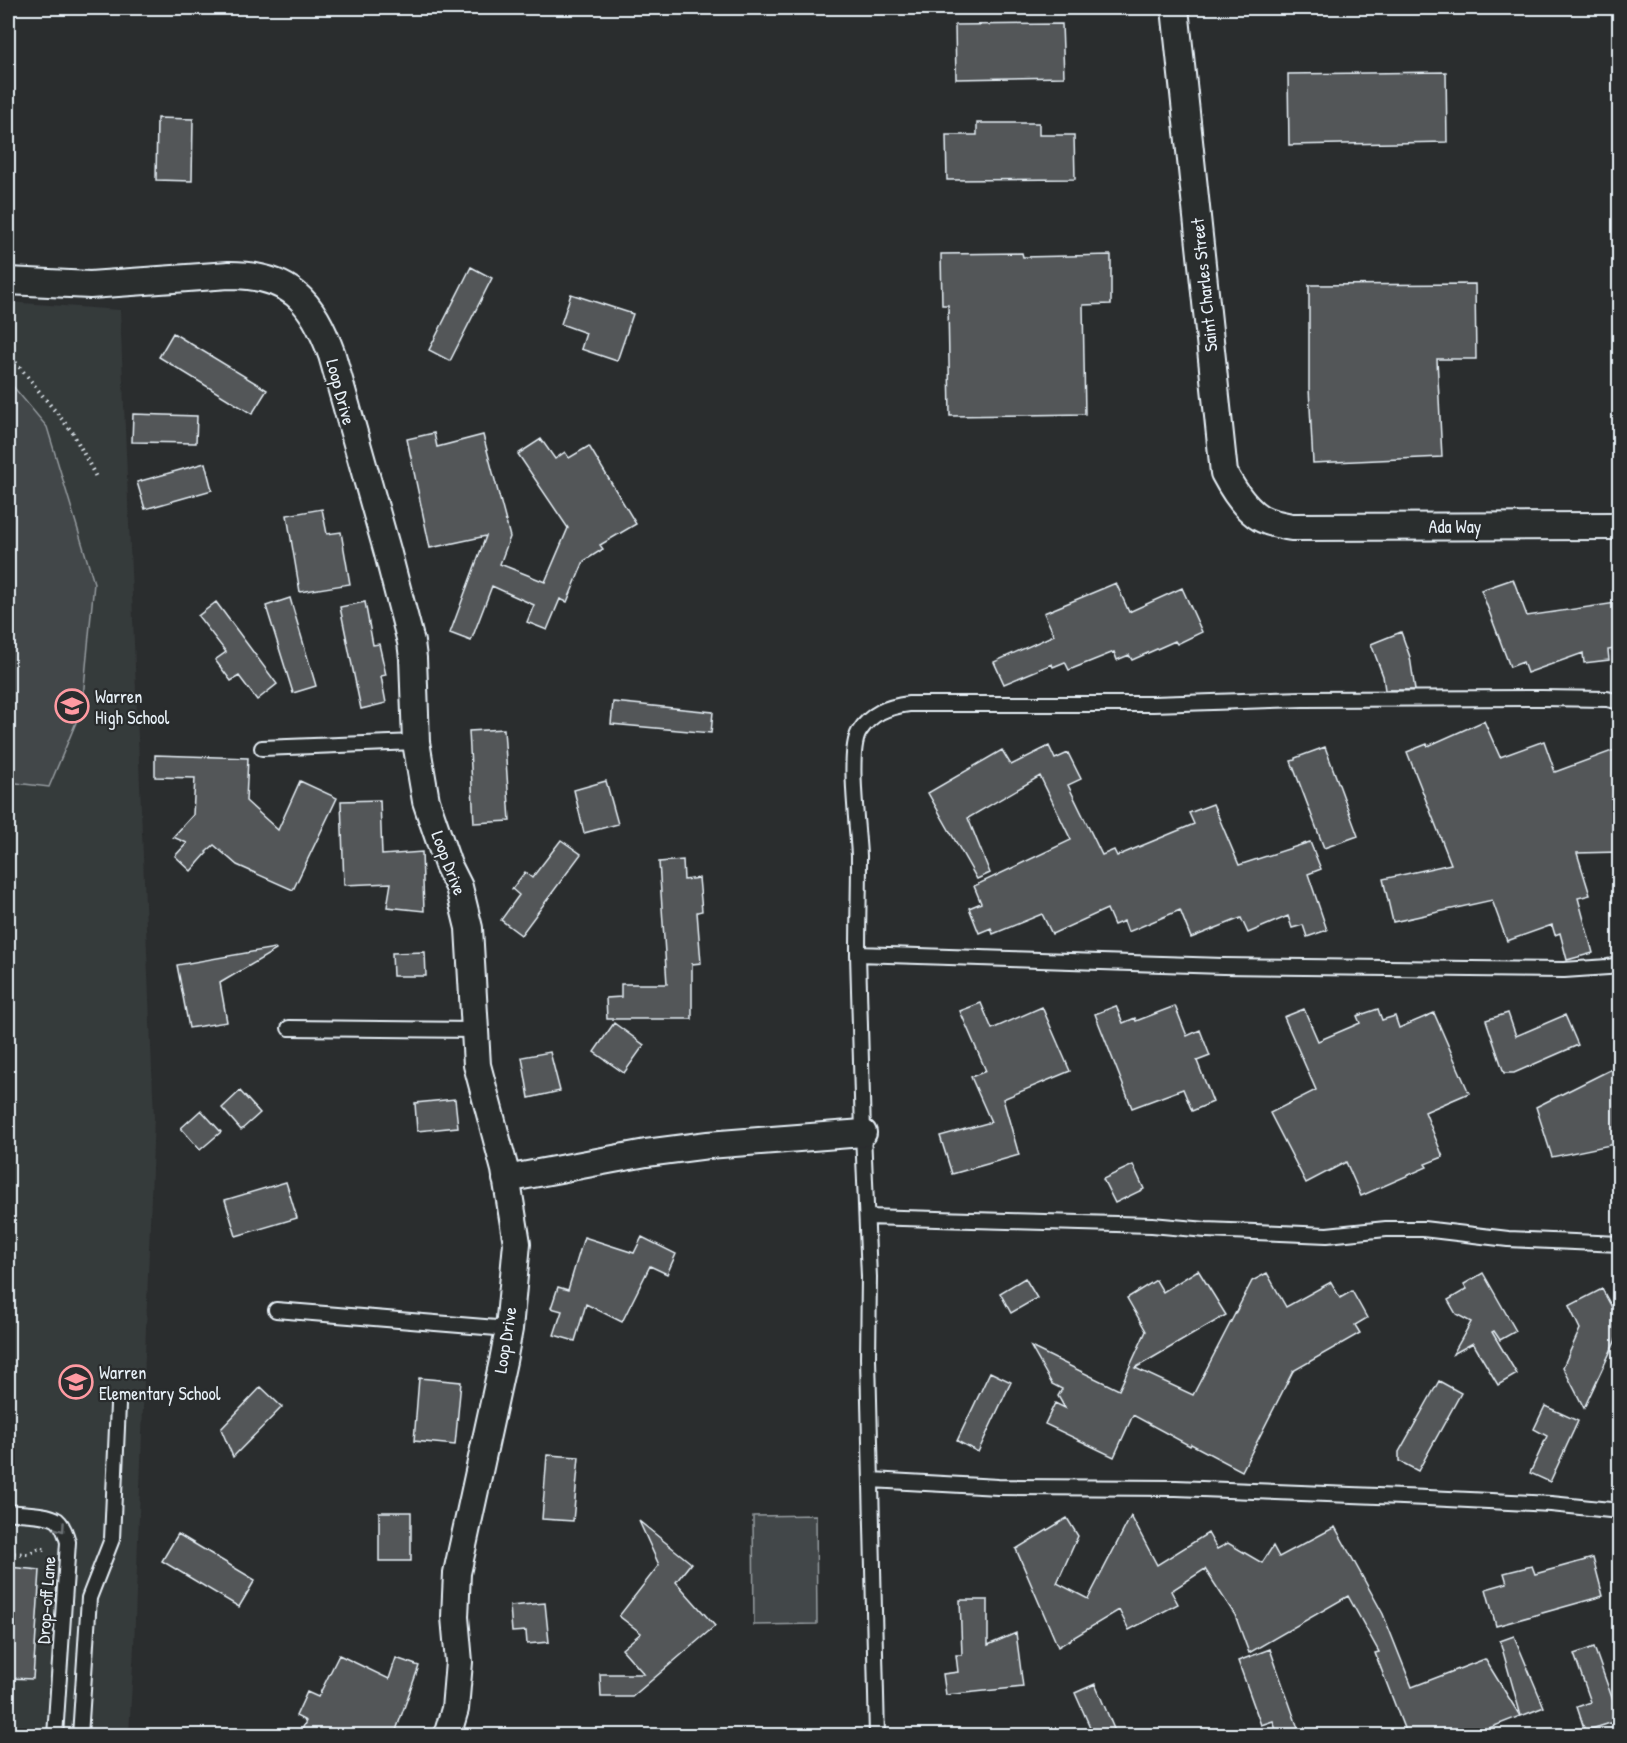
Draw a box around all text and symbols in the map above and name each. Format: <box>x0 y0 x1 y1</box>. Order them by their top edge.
street label: Saint Charles Street <box>1184 216 1223 353</box>
street label: Loop Drive <box>320 356 362 428</box>
street label: Ada Way <box>1429 514 1482 539</box>
place label: Warren High School <box>95 684 169 730</box>
school or university icon: Warren High School <box>54 688 90 724</box>
street label: Loop Drive <box>425 827 473 899</box>
street label: Loop Drive <box>487 1305 523 1375</box>
place label: Warren Elementary School <box>99 1360 221 1406</box>
school or university icon: Warren Elementary School <box>58 1364 94 1400</box>
one-way arrow <box>53 1521 64 1532</box>
street label: Drop-off Lane <box>30 1555 62 1645</box>

